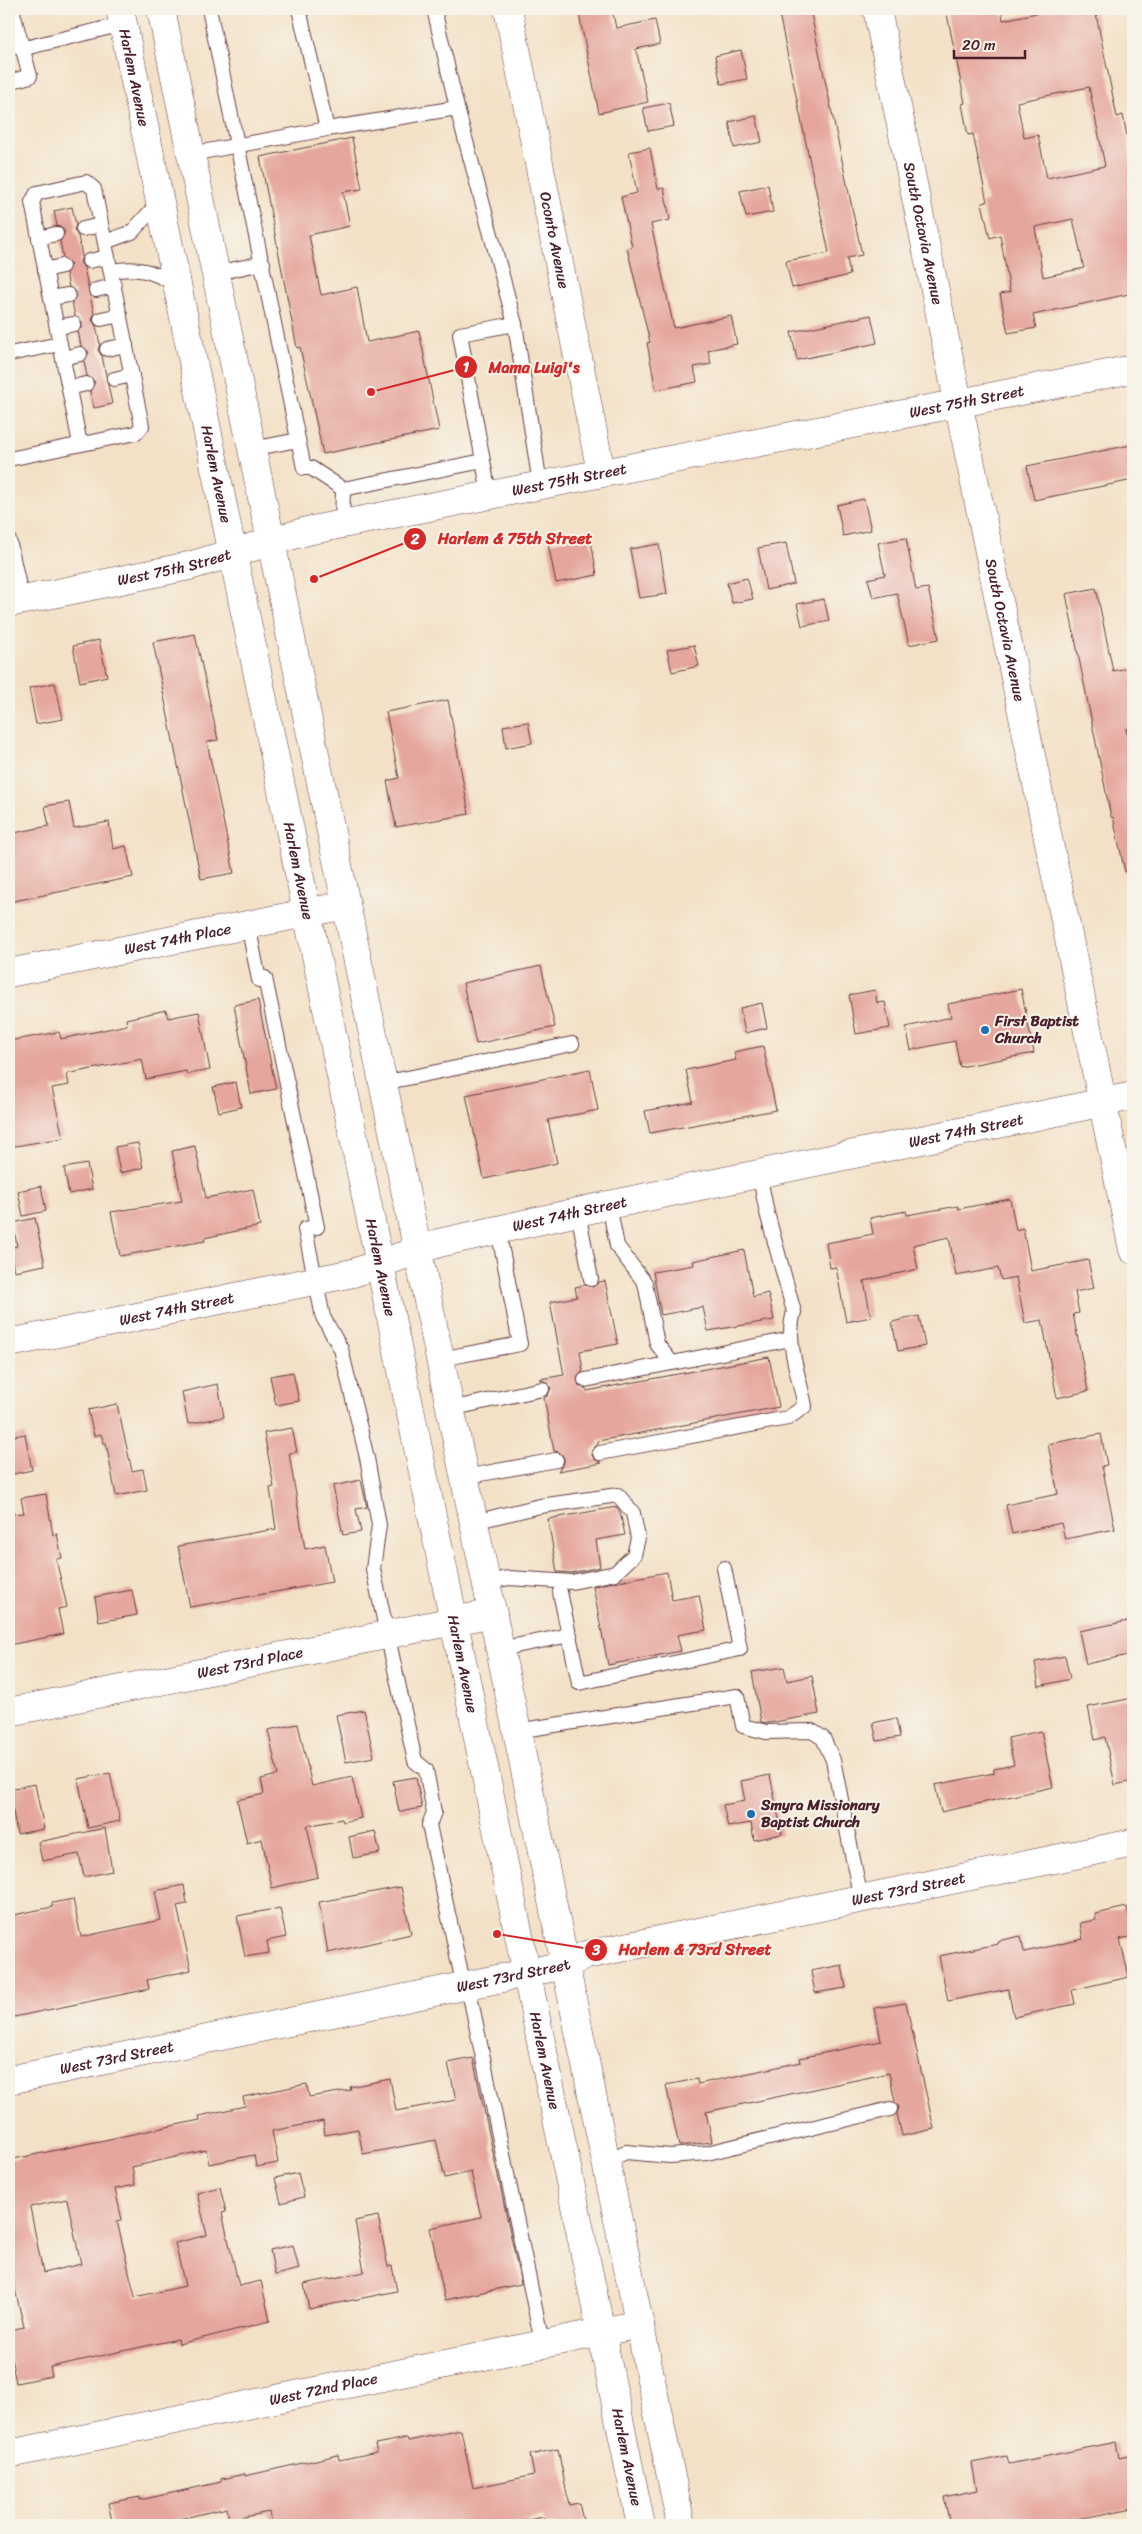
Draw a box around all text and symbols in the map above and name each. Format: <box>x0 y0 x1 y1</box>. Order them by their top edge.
street label: Harlem Avenue <box>111 26 157 129</box>
scale bar <box>954 28 1026 60</box>
text: 20 m <box>962 32 996 58</box>
street label: South Octavia Avenue <box>896 160 951 307</box>
street label: Oconto Avenue <box>532 190 577 291</box>
callout: Mama Luigi's <box>453 352 590 383</box>
text: Mama Luigi's <box>487 353 580 382</box>
text: 1 <box>463 354 470 380</box>
street label: West 75th Street <box>907 378 1027 426</box>
street label: Harlem Avenue <box>193 423 239 526</box>
street label: West 75th Street <box>510 456 629 504</box>
callout: Harlem & 75th Street <box>403 523 602 554</box>
text: Harlem & 75th Street <box>437 524 592 553</box>
text: 2 <box>410 526 420 552</box>
street label: West 75th Street <box>115 541 235 593</box>
street label: South Octavia Avenue <box>978 556 1032 704</box>
street label: Harlem Avenue <box>276 819 321 922</box>
street label: West 74th Place <box>122 915 234 962</box>
place label: First Baptist Church <box>994 1008 1079 1051</box>
marker: First Baptist Church <box>979 1024 991 1036</box>
street label: West 74th Street <box>906 1106 1026 1155</box>
street label: West 74th Street <box>510 1189 630 1239</box>
street label: Harlem Avenue <box>358 1216 403 1319</box>
street label: West 74th Street <box>117 1284 237 1333</box>
street label: Harlem Avenue <box>440 1612 486 1716</box>
street label: West 73rd Place <box>195 1639 306 1686</box>
place label: Smyra Missionary Baptist Church <box>760 1792 881 1835</box>
marker: Smyra Missionary Baptist Church <box>745 1808 757 1820</box>
street label: West 73rd Street <box>849 1865 968 1913</box>
callout: Harlem & 73rd Street <box>584 1934 782 1965</box>
text: Harlem & 73rd Street <box>617 1935 772 1964</box>
text: 3 <box>591 1937 601 1963</box>
street label: West 73rd Street <box>454 1951 576 2000</box>
street label: Harlem Avenue <box>522 2009 568 2112</box>
street label: West 73rd Street <box>57 2033 176 2082</box>
street label: West 72nd Place <box>267 2365 380 2413</box>
street label: Harlem Avenue <box>604 2406 650 2509</box>

